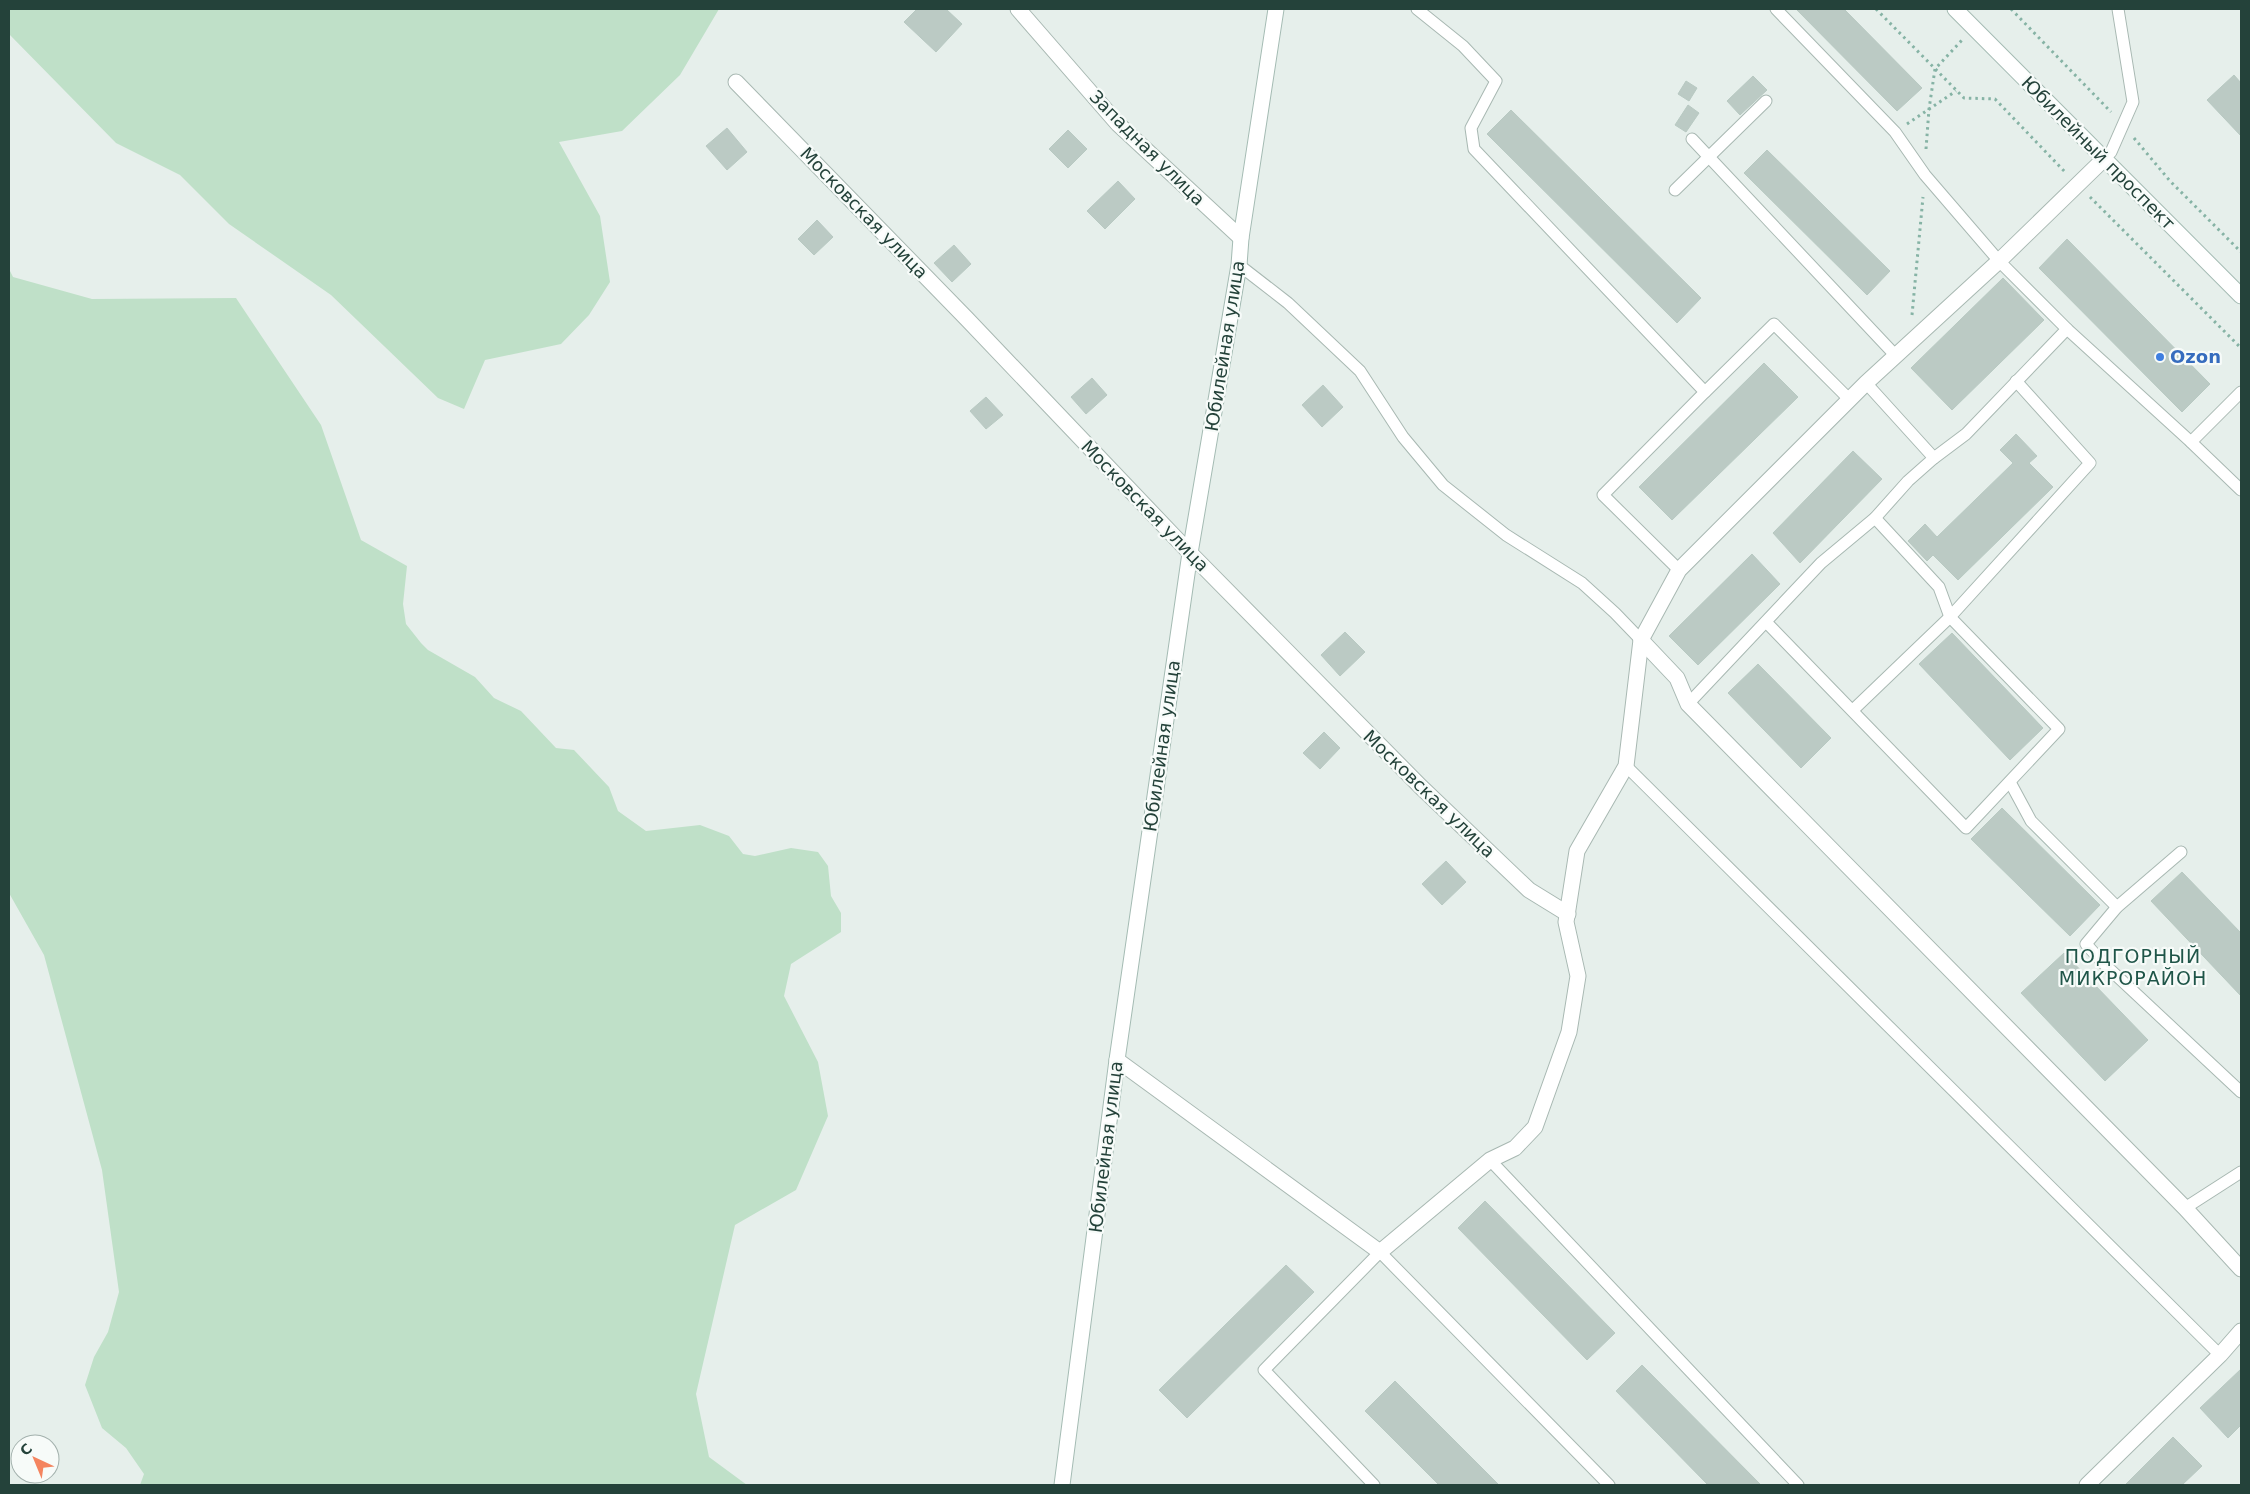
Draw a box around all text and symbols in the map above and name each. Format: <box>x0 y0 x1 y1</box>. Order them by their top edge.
street label: Юбилейный проспект <box>2017 72 2179 234</box>
street label: Западная улица <box>1085 86 1209 210</box>
street label: Московская улица <box>796 143 932 283</box>
street label: Юбилейная улица <box>1201 259 1248 433</box>
place label: Ozon <box>2170 346 2221 367</box>
marker: Ozon <box>2154 351 2166 363</box>
street label: Московская улица <box>1077 436 1213 576</box>
street label: Юбилейная улица <box>1139 659 1184 833</box>
street label: Московская улица <box>1359 726 1499 862</box>
district label: ПОДГОРНЫЙ МИКРОРАЙОН <box>2059 945 2207 989</box>
street label: Юбилейная улица <box>1085 1060 1126 1234</box>
north arrow <box>10 1434 60 1484</box>
text: С <box>17 1440 35 1459</box>

